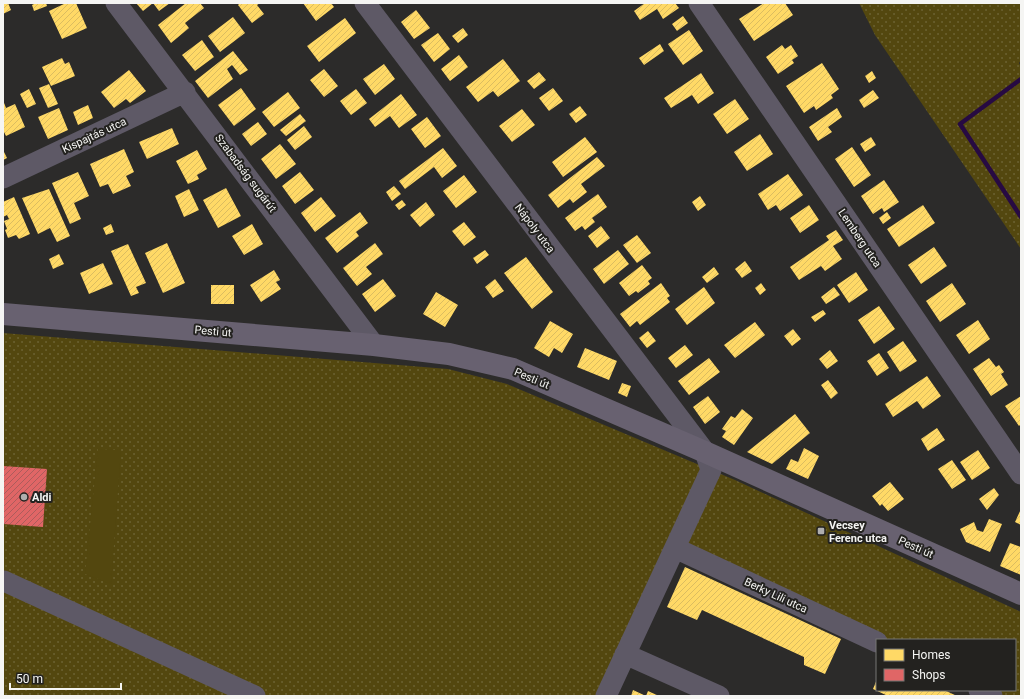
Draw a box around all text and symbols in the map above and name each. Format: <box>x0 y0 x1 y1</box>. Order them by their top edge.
street label: Kispajtás utca <box>60 115 128 156</box>
street label: Szabadság sugárút <box>212 132 279 215</box>
street label: Nápoly utca <box>512 201 557 256</box>
street label: Lemberg utca <box>835 207 884 270</box>
street label: Pesti út <box>194 323 232 340</box>
street label: Pesti út <box>512 365 552 392</box>
place label: Aldi <box>32 491 51 504</box>
marker: Aldi <box>19 492 29 502</box>
place label: Vecsey Ferenc utca <box>829 519 887 545</box>
marker: Vecsey Ferenc utca <box>816 526 826 536</box>
street label: Pesti út <box>896 534 936 561</box>
street label: Berky Lili utca <box>742 575 809 616</box>
legend <box>876 639 1016 691</box>
text: Homes <box>912 648 950 662</box>
scale bar <box>10 665 121 691</box>
text: Shops <box>912 668 946 682</box>
text: 50 m <box>16 672 43 686</box>

